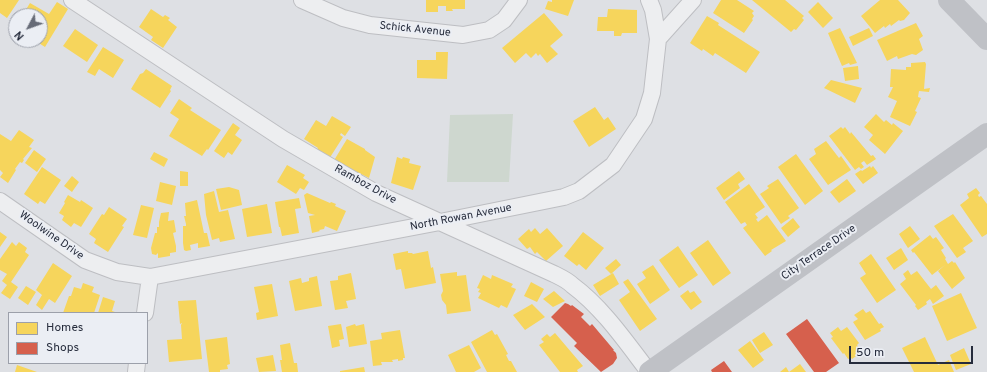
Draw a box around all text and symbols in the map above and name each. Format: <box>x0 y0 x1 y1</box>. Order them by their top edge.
north arrow <box>8 8 48 48</box>
street label: Schick Avenue <box>379 20 451 40</box>
text: N <box>12 28 28 43</box>
street label: Ramboz Drive <box>332 162 398 208</box>
street label: North Rowan Avenue <box>409 202 513 234</box>
street label: Woolwine Drive <box>16 209 86 263</box>
street label: City Terrace Drive <box>779 222 859 284</box>
legend <box>8 312 148 364</box>
text: Homes <box>46 320 83 336</box>
scale bar <box>851 338 975 364</box>
text: Shops <box>46 340 79 356</box>
text: 50 m <box>856 345 884 361</box>

